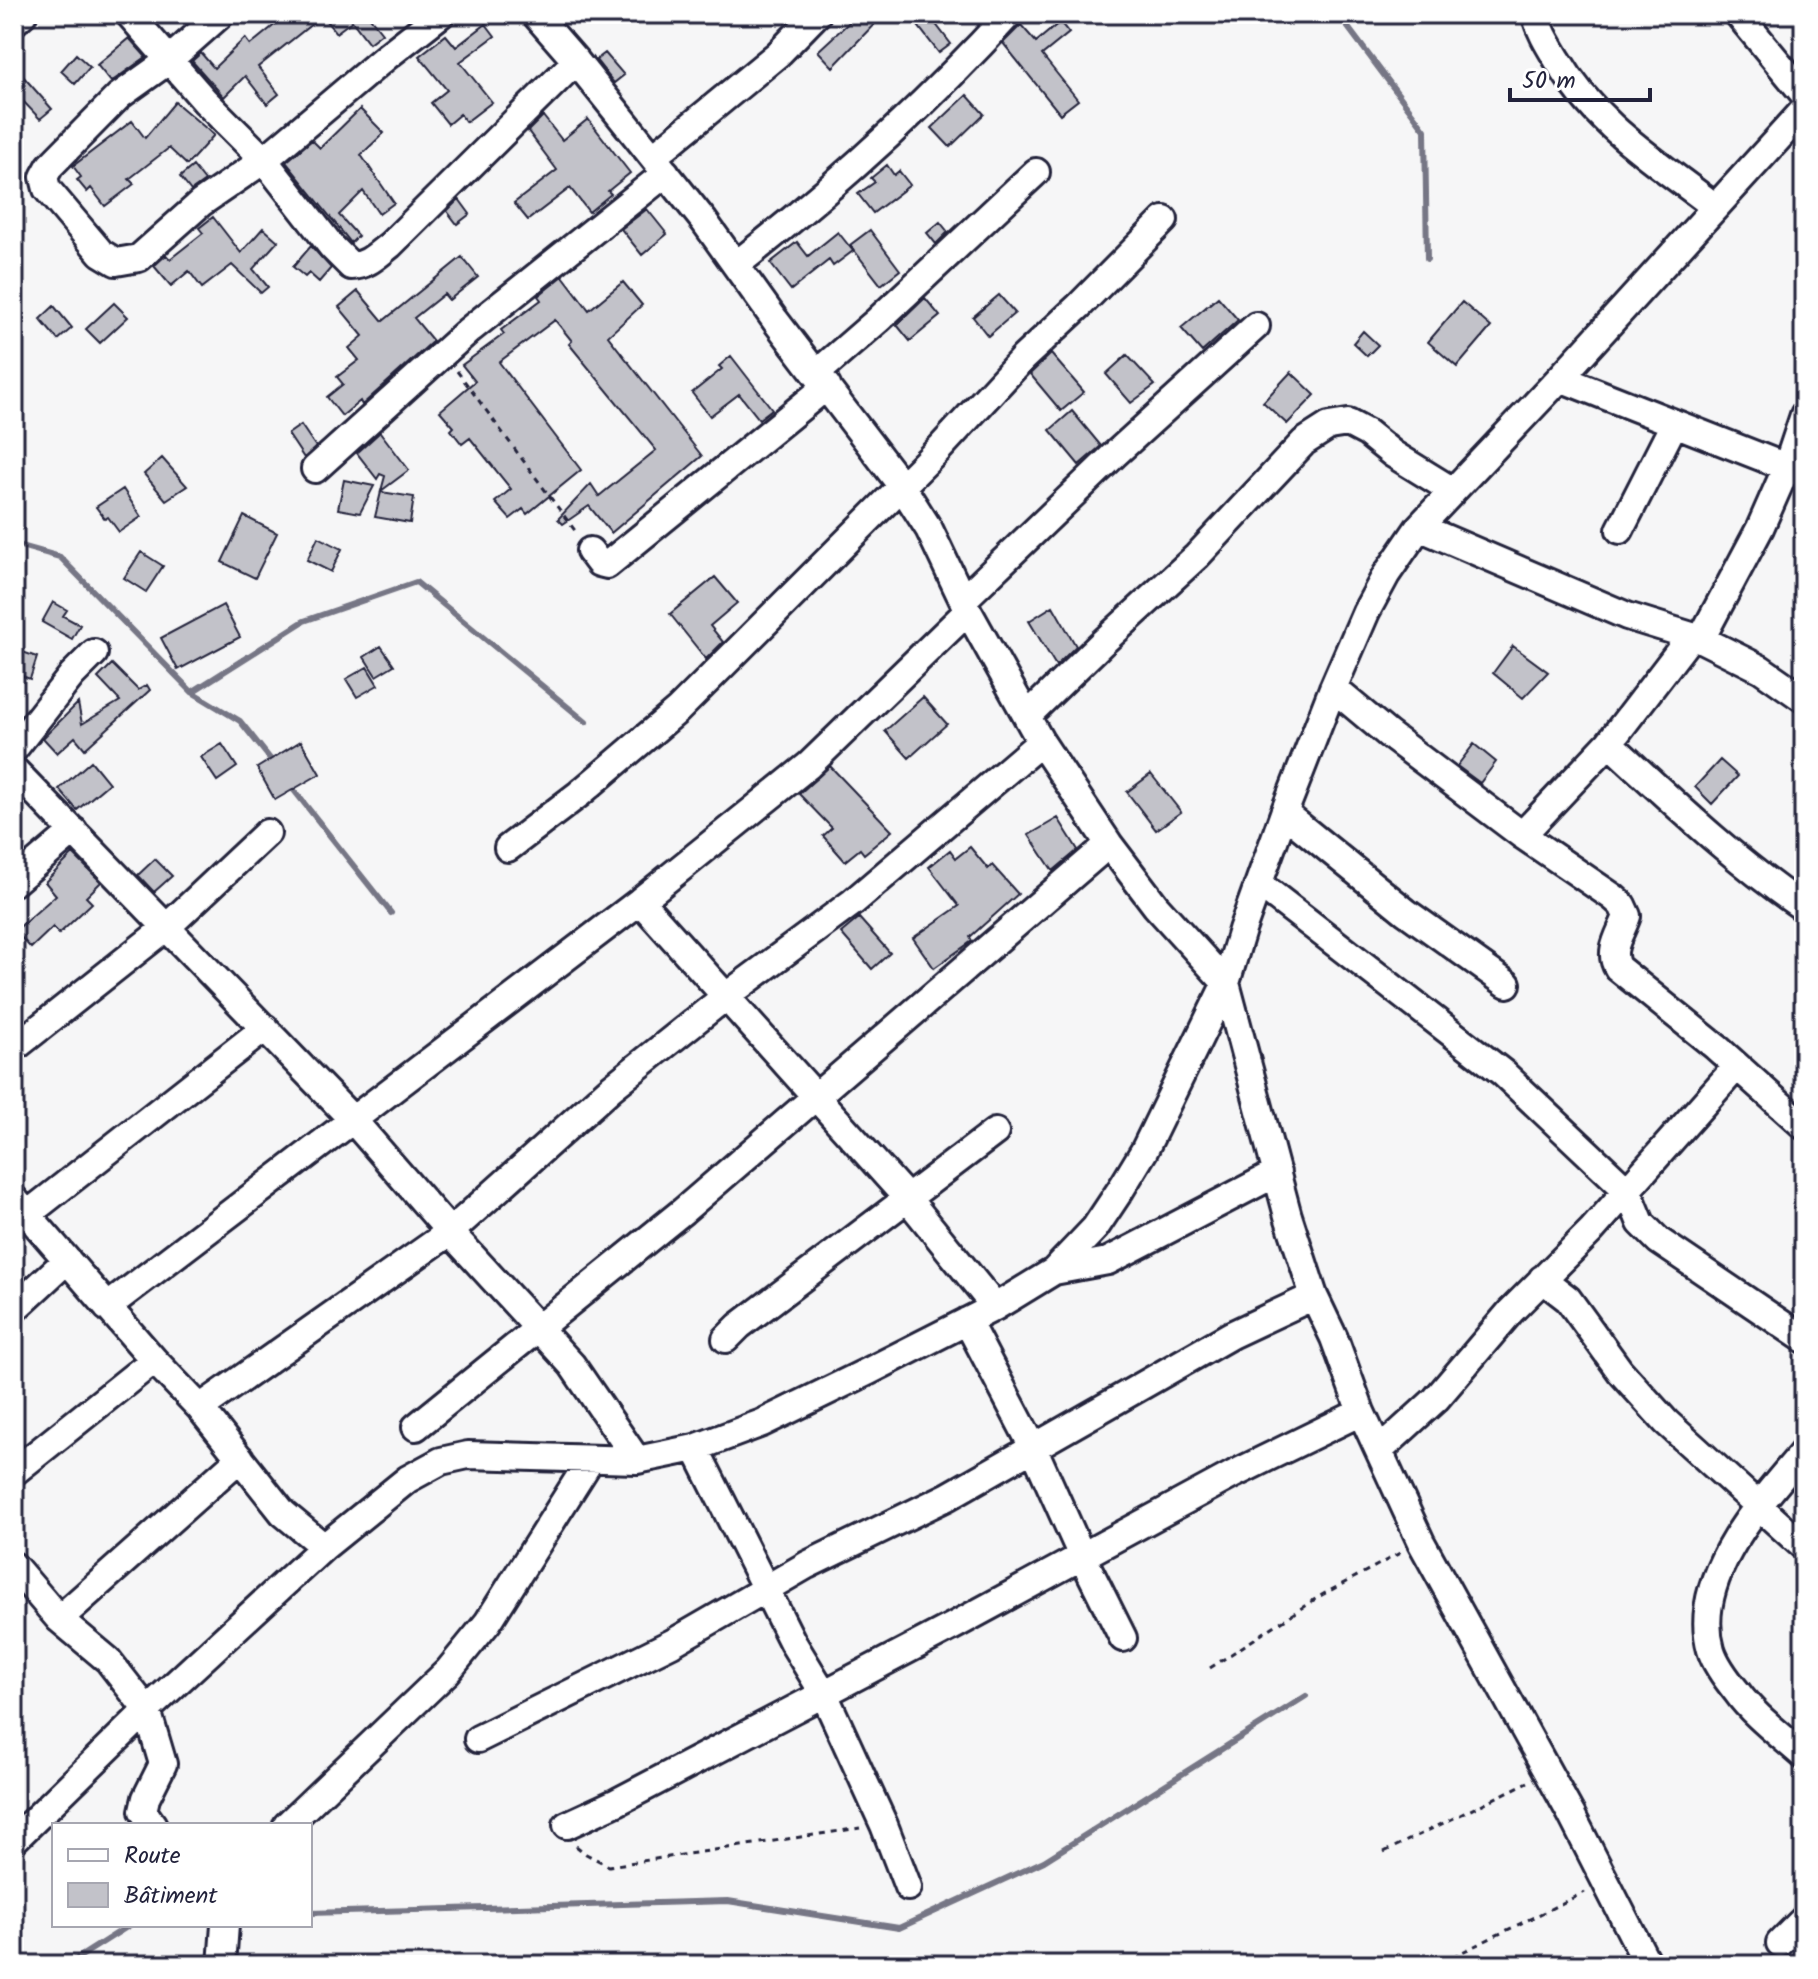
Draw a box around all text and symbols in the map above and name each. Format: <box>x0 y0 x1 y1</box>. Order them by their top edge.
scale bar <box>1510 52 1650 102</box>
text: 50 m <box>1522 62 1576 101</box>
legend <box>52 1823 312 1927</box>
text: Route <box>124 1837 181 1876</box>
text: Bâtiment <box>124 1877 218 1916</box>

